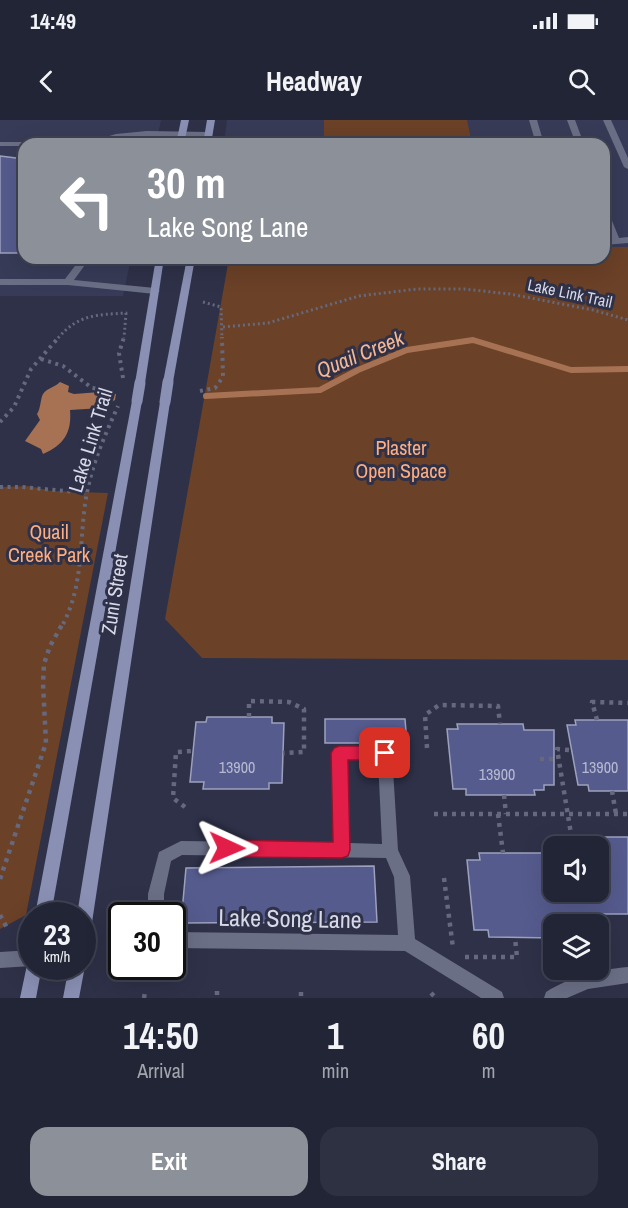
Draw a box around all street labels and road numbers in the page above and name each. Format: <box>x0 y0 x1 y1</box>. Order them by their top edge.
street label: Lake Link Trail <box>526 273 614 313</box>
street label: Lake Link Trail <box>61 385 119 495</box>
street label: Zuni Street <box>94 551 134 636</box>
street label: Lake Song Lane <box>218 901 362 935</box>

